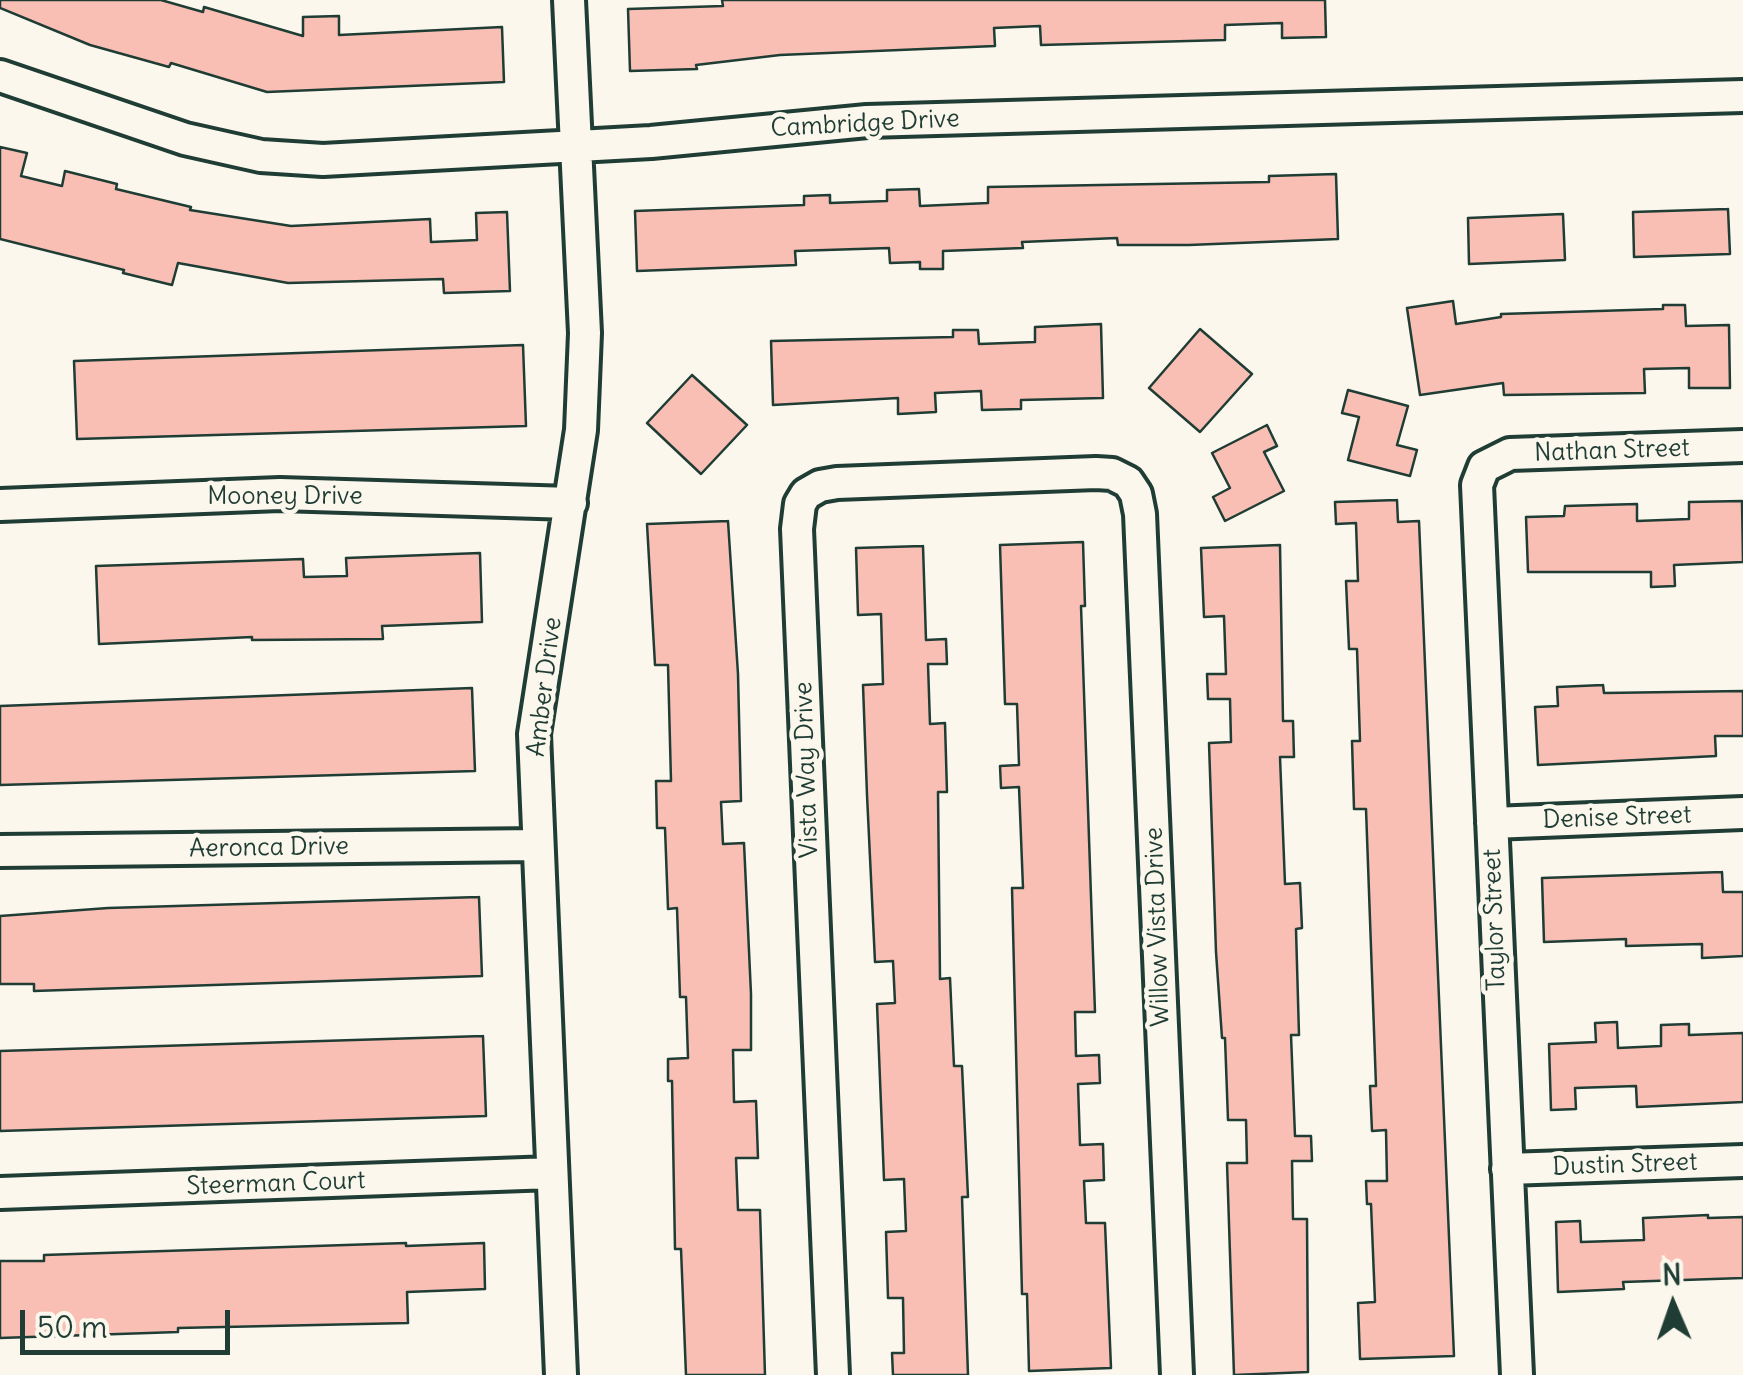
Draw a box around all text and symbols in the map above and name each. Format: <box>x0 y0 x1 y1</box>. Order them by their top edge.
street label: Cambridge Drive <box>770 104 960 144</box>
street label: Nathan Street <box>1534 433 1690 469</box>
street label: Mooney Drive <box>207 482 363 512</box>
street label: Amber Drive <box>522 615 568 759</box>
street label: Vista Way Drive <box>789 681 825 859</box>
street label: Denise Street <box>1542 800 1692 836</box>
street label: Willow Vista Drive <box>1140 827 1176 1027</box>
street label: Aeronca Drive <box>189 832 349 864</box>
street label: Taylor Street <box>1478 848 1512 992</box>
street label: Dustin Street <box>1552 1147 1698 1183</box>
street label: Steerman Court <box>186 1166 366 1202</box>
north arrow <box>1623 1255 1723 1355</box>
text: N <box>1662 1257 1682 1293</box>
scale bar <box>25 1290 235 1352</box>
text: 50 m <box>37 1308 107 1346</box>

